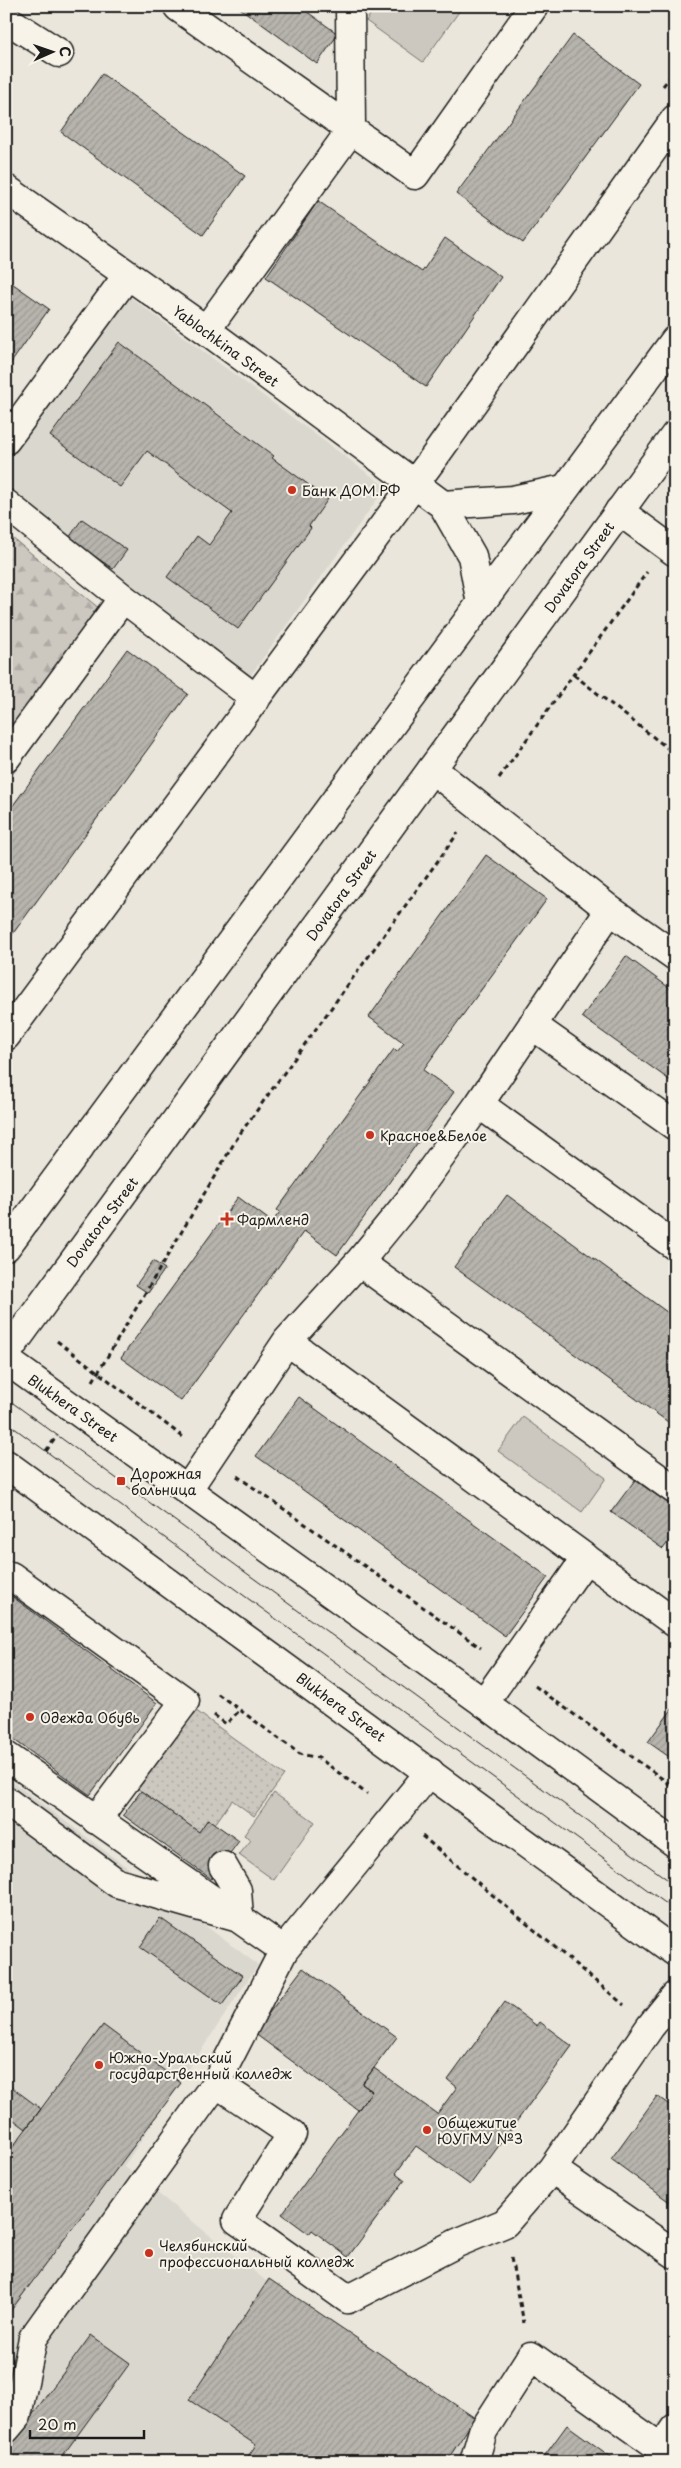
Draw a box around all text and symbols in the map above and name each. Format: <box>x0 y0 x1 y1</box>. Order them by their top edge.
north arrow <box>28 28 78 78</box>
text: С <box>55 46 76 57</box>
street label: Yablochkina Street <box>169 300 284 392</box>
place label: Банк ДОМ.РФ <box>302 480 400 501</box>
marker: Банк ДОМ.РФ <box>286 484 298 496</box>
street label: Dovatora Street <box>539 517 619 617</box>
street label: Dovatora Street <box>301 845 381 945</box>
place label: Красное&Белое <box>380 1125 487 1146</box>
marker: Красное&Белое <box>364 1129 376 1141</box>
street label: Dovatora Street <box>61 1172 143 1271</box>
place label: Фармленд <box>237 1209 309 1230</box>
marker: Фармленд <box>221 1213 233 1225</box>
street label: Blukhera Street <box>24 1369 123 1447</box>
place label: Дорожная больница <box>130 1463 202 1500</box>
marker: Дорожная больница <box>115 1475 127 1487</box>
street label: Blukhera Street <box>292 1667 390 1747</box>
place label: Одежда Обувь <box>40 1707 140 1728</box>
marker: Одежда Обувь <box>24 1711 36 1723</box>
place label: Южно-Уральский государственный колледж <box>109 2047 292 2084</box>
marker: Южно-Уральский государственный колледж <box>93 2059 105 2071</box>
place label: Общежитие ЮУГМУ №3 <box>437 2112 523 2149</box>
marker: Общежитие ЮУГМУ №3 <box>421 2124 433 2136</box>
place label: Челябинский профессиональный колледж <box>159 2235 354 2272</box>
marker: Челябинский профессиональный колледж <box>143 2247 155 2259</box>
scale bar <box>30 2408 144 2440</box>
text: 20 m <box>38 2412 77 2435</box>

